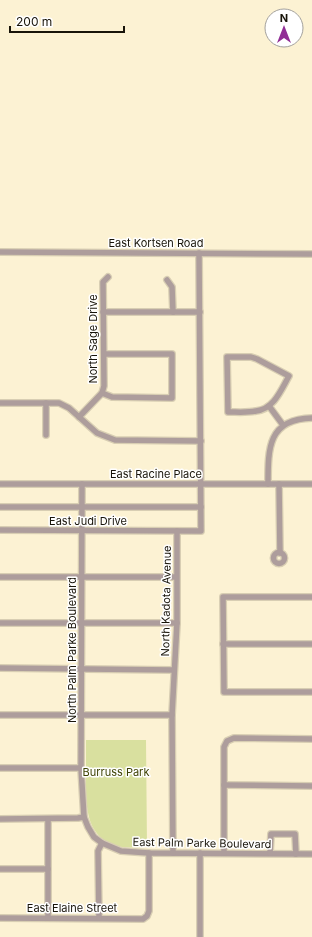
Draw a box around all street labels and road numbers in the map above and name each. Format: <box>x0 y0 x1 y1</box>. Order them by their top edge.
street label: East Kortsen Road <box>109 236 204 250</box>
street label: North Sage Drive <box>86 294 100 384</box>
street label: East Racine Place <box>110 467 202 481</box>
street label: East Judi Drive <box>49 514 127 528</box>
street label: North Kadota Avenue <box>158 545 174 657</box>
street label: North Palm Parke Boulevard <box>65 577 79 723</box>
street label: East Palm Parke Boulevard <box>132 835 272 851</box>
street label: East Elaine Street <box>27 901 118 915</box>

